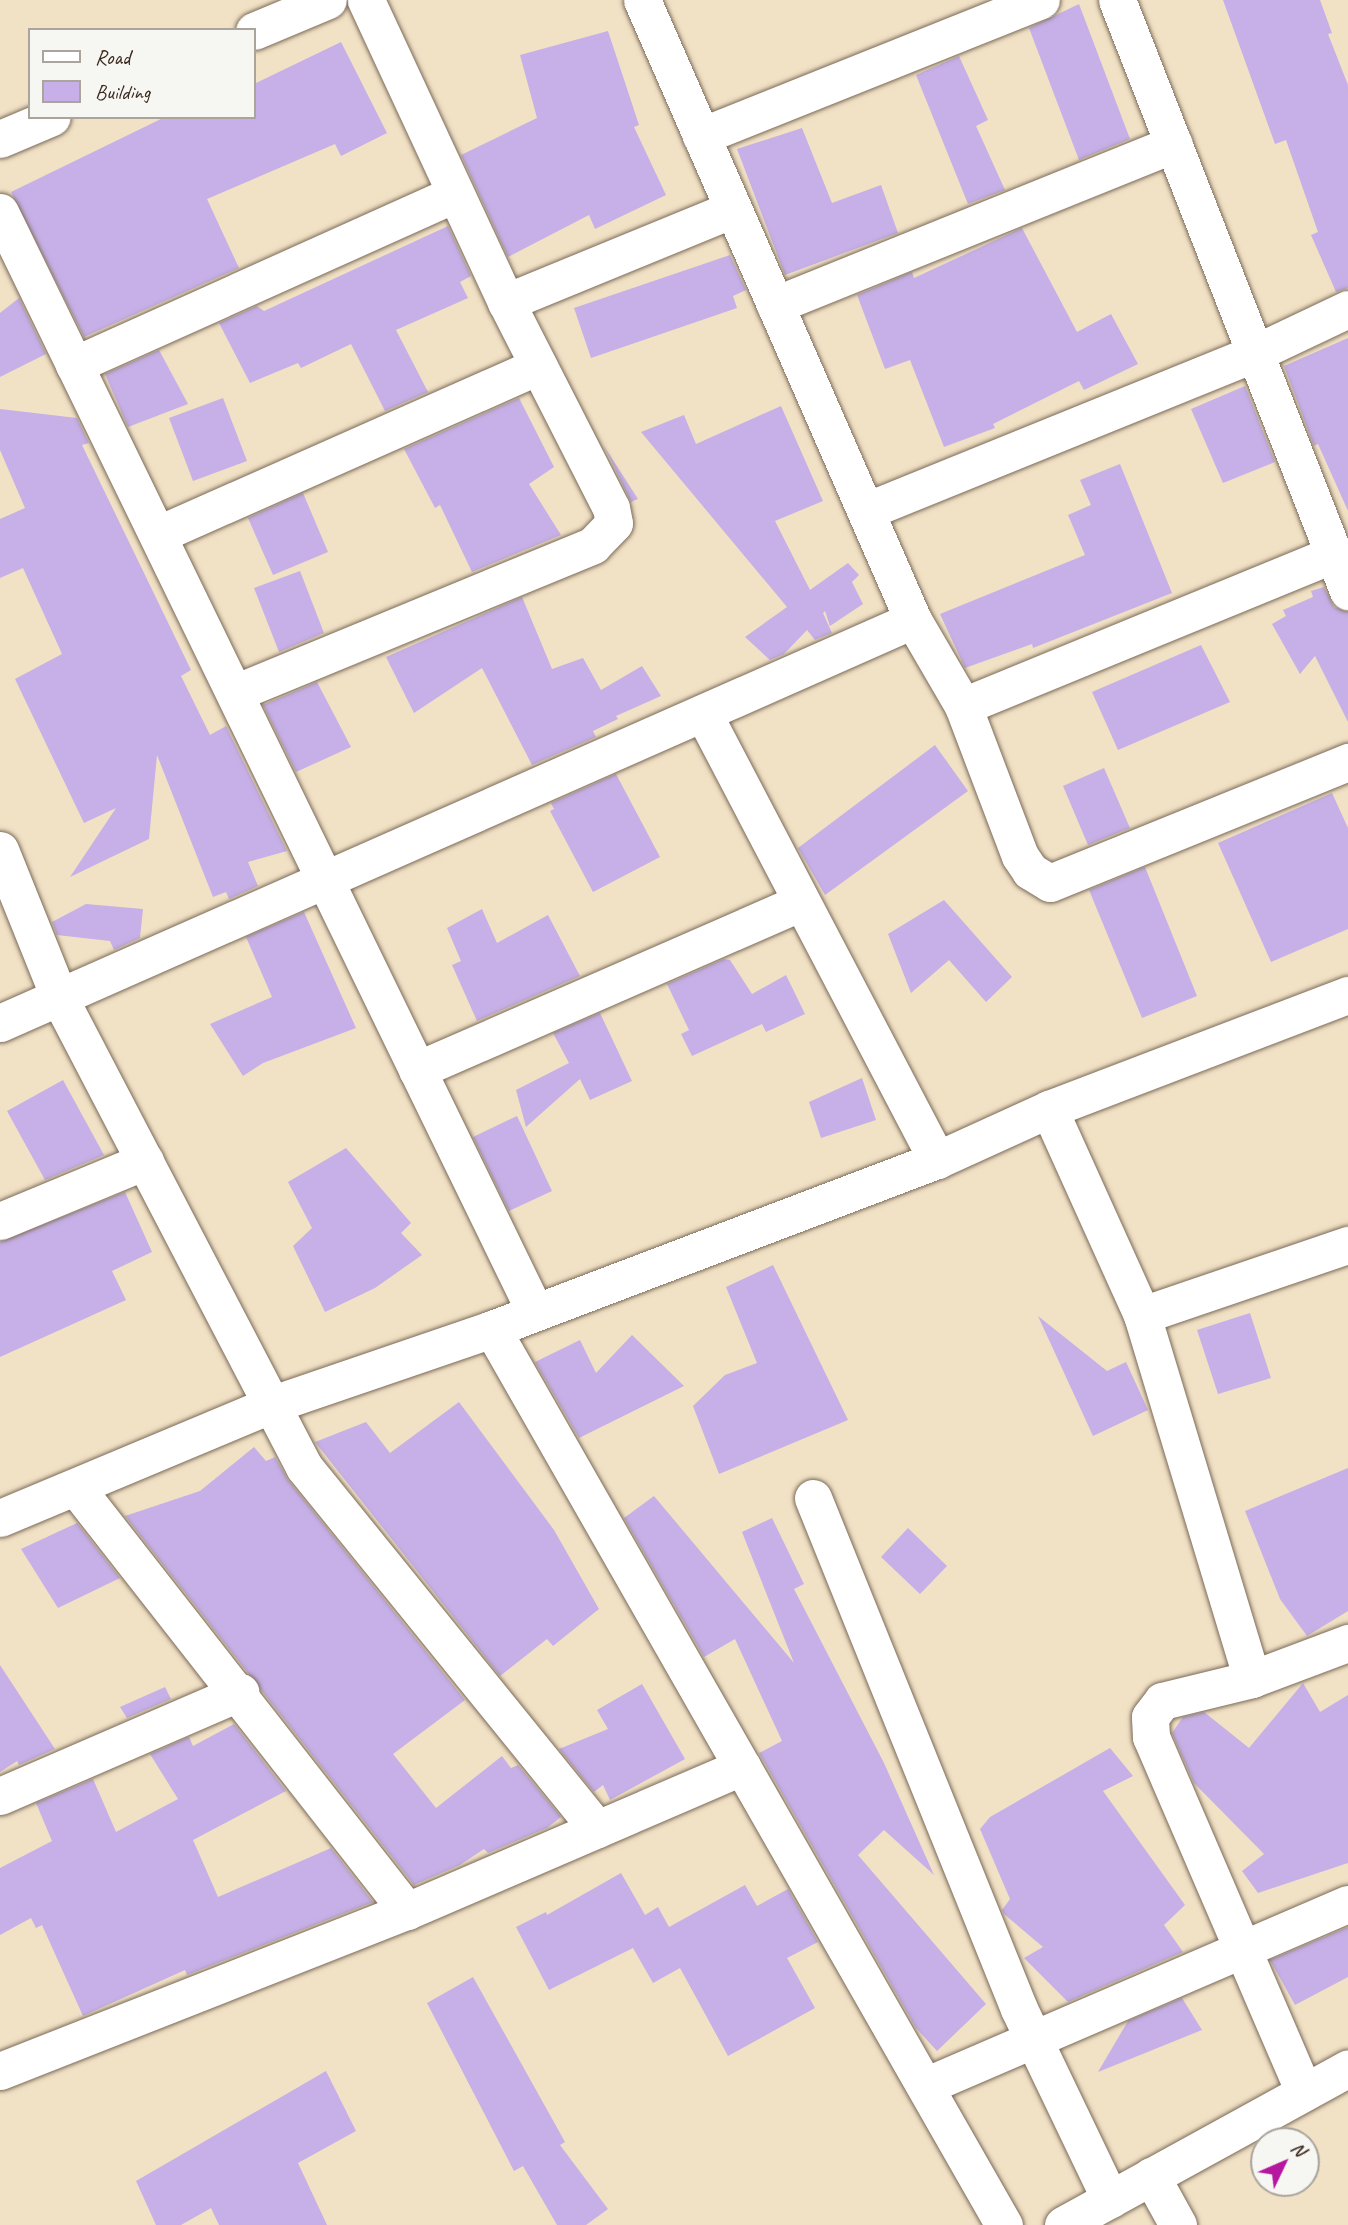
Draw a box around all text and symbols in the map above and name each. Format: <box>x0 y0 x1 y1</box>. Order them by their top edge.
legend <box>28 28 256 119</box>
text: Road <box>95 44 130 70</box>
text: Building <box>95 79 150 105</box>
north arrow <box>1250 2127 1320 2197</box>
text: N <box>1286 2136 1311 2161</box>

